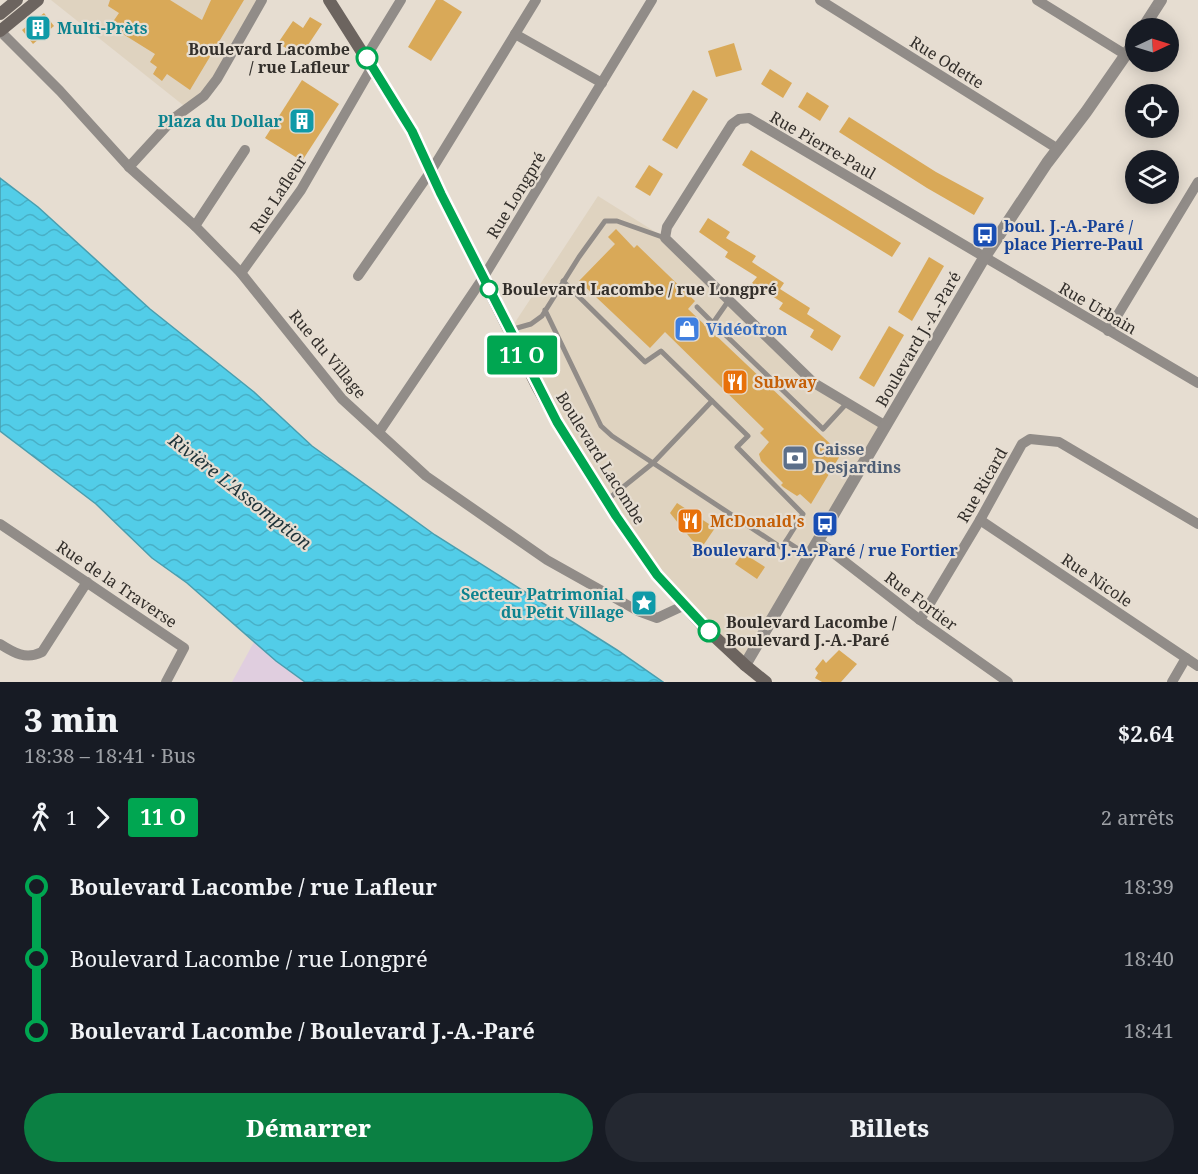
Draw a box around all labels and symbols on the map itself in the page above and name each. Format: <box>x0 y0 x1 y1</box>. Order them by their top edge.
building icon: Multi-Prèts <box>23 13 53 43</box>
place label: Multi-Prèts <box>57 17 148 39</box>
north arrow <box>1125 18 1179 72</box>
street label: Rue Odette <box>906 31 988 93</box>
place label: Boulevard Lacombe / rue Lafleur <box>188 38 351 78</box>
marker: Boulevard Lacombe / rue Lafleur <box>356 47 378 69</box>
building icon: Plaza du Dollar <box>287 106 317 136</box>
street label: Rue Pierre-Paul <box>766 106 880 184</box>
place label: Plaza du Dollar <box>158 110 283 132</box>
street label: Rue Longpré <box>481 148 551 242</box>
street label: Rue Lafleur <box>244 150 312 237</box>
place label: boul. J.-A.-Paré / place Pierre-Paul <box>1004 215 1144 255</box>
bus stop icon: boul. J.-A.-Paré / place Pierre-Paul <box>970 220 1000 250</box>
street label: Boulevard J.-A.-Paré <box>870 267 966 411</box>
street label: Rue Urbain <box>1055 277 1141 339</box>
place label: Boulevard Lacombe / rue Longpré <box>502 278 777 300</box>
marker: Boulevard Lacombe / rue Longpré <box>480 280 498 298</box>
street label: Rue du Village <box>284 305 372 403</box>
shop icon: Vidéotron <box>672 314 702 344</box>
place label: Vidéotron <box>706 318 788 340</box>
line badge: 11 O <box>480 336 564 374</box>
restaurant icon: Subway <box>720 367 750 397</box>
place label: Subway <box>754 371 817 393</box>
street label: Boulevard Lacombe <box>551 387 651 529</box>
water label: Rivière L'Assomption <box>163 427 317 555</box>
place label: Caisse Desjardins <box>814 438 901 478</box>
bank icon: Caisse Desjardins <box>780 443 810 473</box>
street label: Rue Ricard <box>952 443 1012 527</box>
restaurant icon: McDonald's <box>675 506 705 536</box>
bus stop icon: Boulevard J.-A.-Paré / rue Fortier <box>810 509 840 539</box>
place label: McDonald's <box>710 510 805 532</box>
street label: Rue de la Traverse <box>52 535 182 633</box>
place label: Boulevard J.-A.-Paré / rue Fortier <box>692 539 958 561</box>
street label: Rue Nicole <box>1057 548 1137 612</box>
street label: Rue Fortier <box>880 566 962 636</box>
place label: Secteur Patrimonial du Petit Village <box>461 583 624 623</box>
place icon: Secteur Patrimonial du Petit Village <box>629 588 659 618</box>
place label: Boulevard Lacombe / Boulevard J.-A.-Paré <box>726 611 897 651</box>
marker: Boulevard Lacombe / Boulevard J.-A.-Paré <box>698 620 720 642</box>

